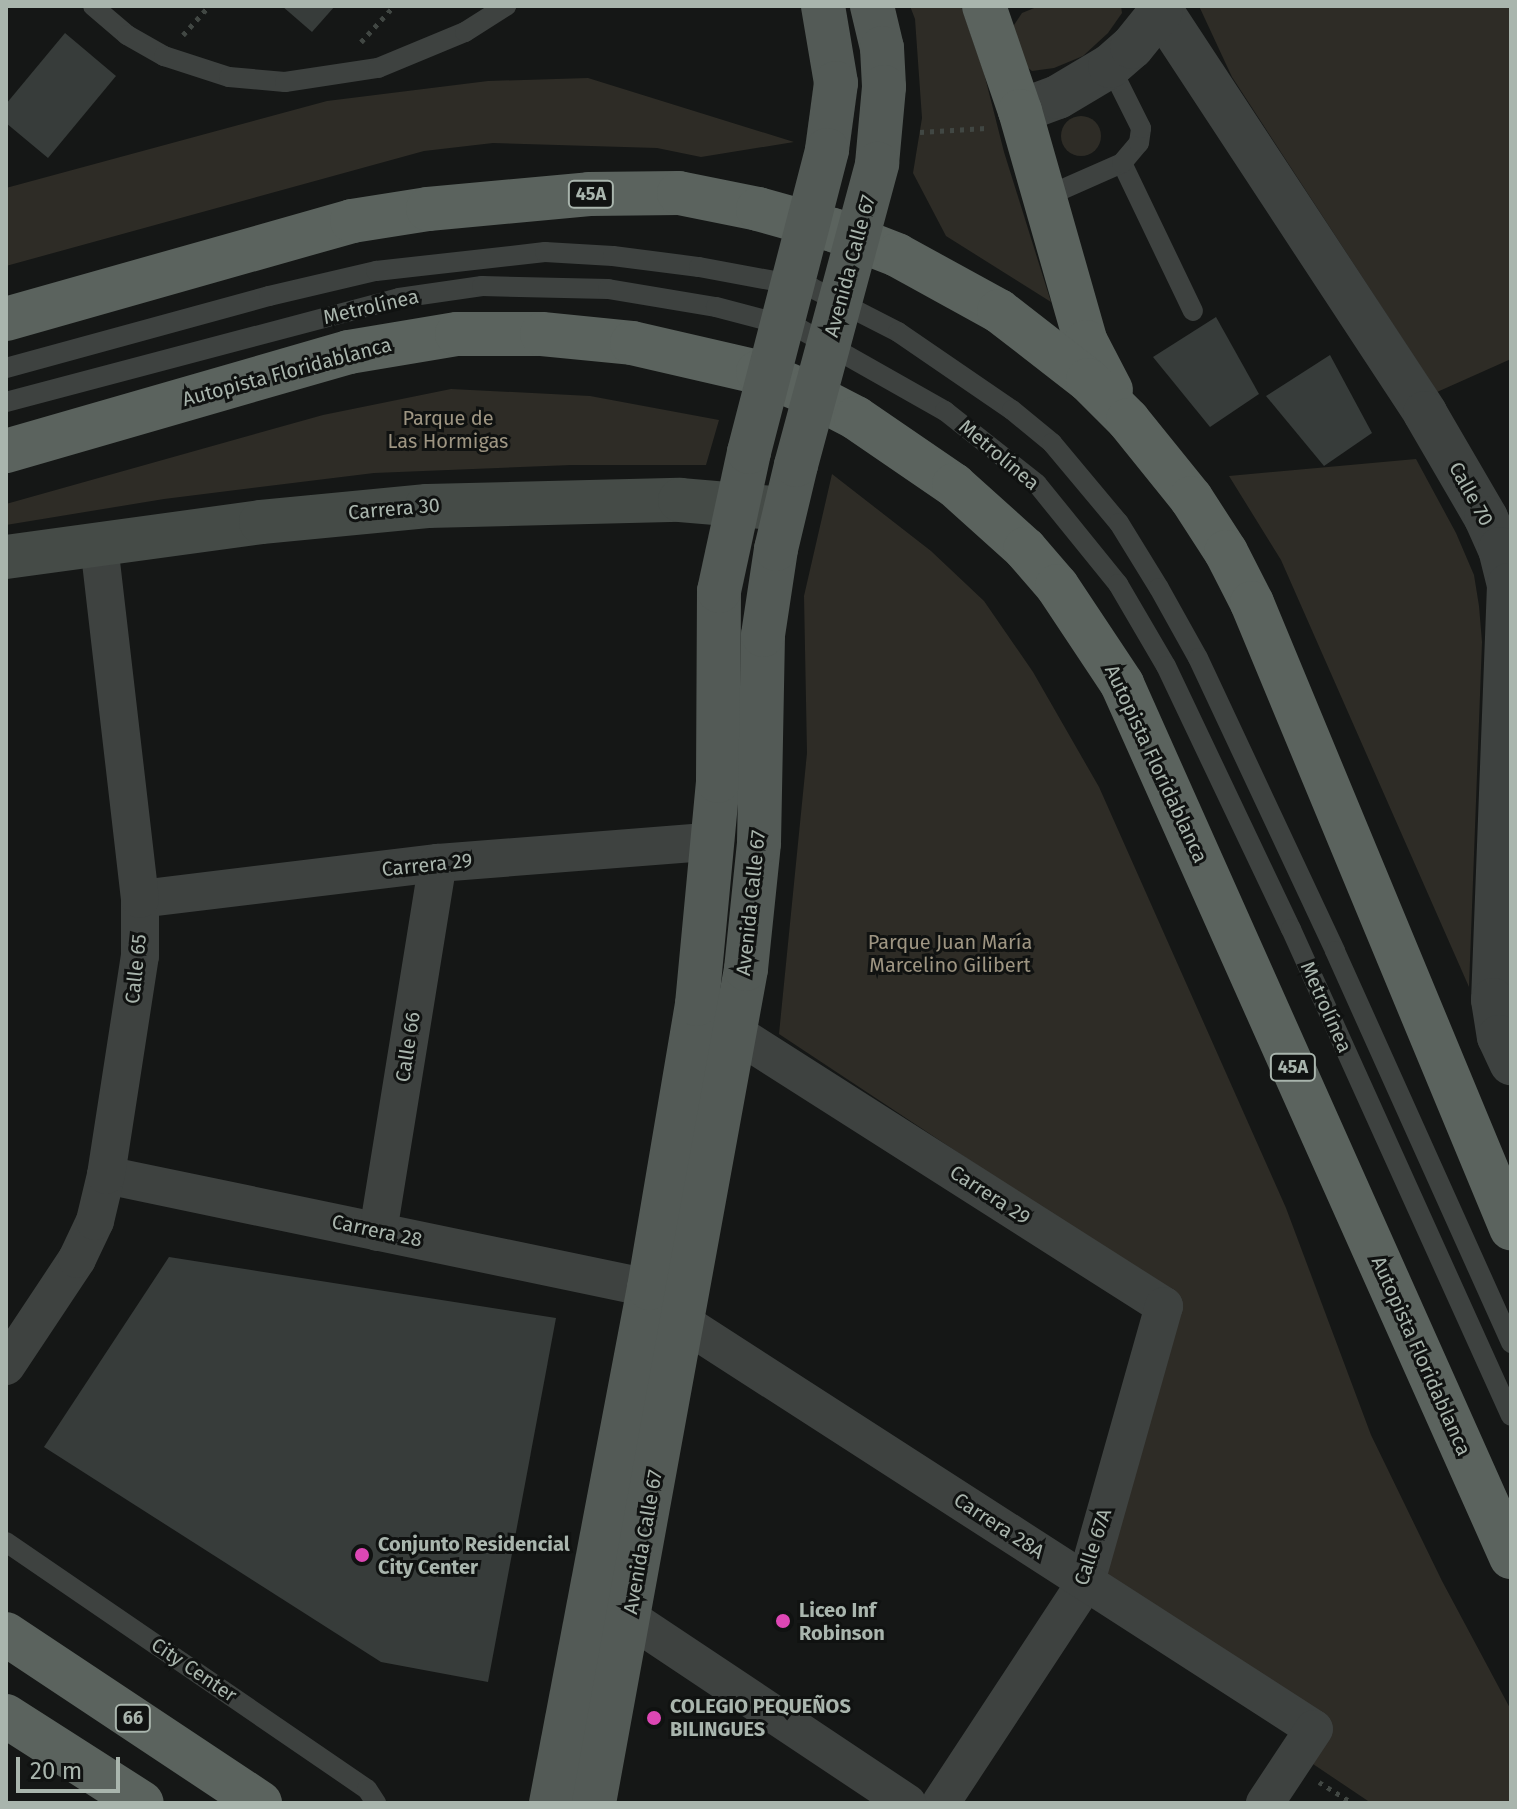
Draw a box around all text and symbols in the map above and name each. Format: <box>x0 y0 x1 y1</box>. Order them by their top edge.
road number: 45A <box>567 180 615 208</box>
street label: Avenida Calle 67 <box>819 192 881 340</box>
street label: Metrolínea <box>321 284 421 330</box>
street label: Autopista Floridablanca <box>180 333 394 411</box>
park label: Parque de Las Hormigas <box>388 407 508 454</box>
street label: Metrolínea <box>954 415 1044 495</box>
street label: Calle 70 <box>1444 458 1498 530</box>
street label: Carrera 30 <box>347 493 441 525</box>
street label: Autopista Floridablanca <box>1100 661 1212 867</box>
street label: Avenida Calle 67 <box>731 829 771 977</box>
street label: Carrera 29 <box>380 848 474 882</box>
park label: Parque Juan María Marcelino Gilibert <box>868 930 1032 977</box>
street label: Calle 65 <box>120 933 152 1005</box>
street label: Metrolínea <box>1295 958 1357 1056</box>
street label: Calle 66 <box>391 1010 425 1084</box>
road number: 45A <box>1269 1053 1317 1081</box>
street label: Carrera 29 <box>945 1160 1035 1230</box>
street label: Carrera 28 <box>330 1210 424 1252</box>
street label: Autopista Floridablanca <box>1366 1253 1476 1459</box>
street label: Avenida Calle 67 <box>618 1468 668 1616</box>
street label: Carrera 28A <box>949 1488 1049 1564</box>
street label: Calle 67A <box>1069 1506 1117 1588</box>
place label: Conjunto Residencial City Center <box>378 1532 570 1579</box>
marker: Conjunto Residencial City Center <box>353 1546 371 1564</box>
place label: Liceo Inf Robinson <box>799 1598 885 1645</box>
marker: Liceo Inf Robinson <box>774 1612 792 1630</box>
street label: City Center <box>147 1633 241 1707</box>
place label: COLEGIO PEQUEÑOS BILINGUES <box>670 1694 851 1741</box>
road number: 66 <box>113 1704 153 1732</box>
marker: COLEGIO PEQUEÑOS BILINGUES <box>645 1709 663 1727</box>
scale bar <box>20 1741 124 1791</box>
text: 20 m <box>30 1757 82 1785</box>

